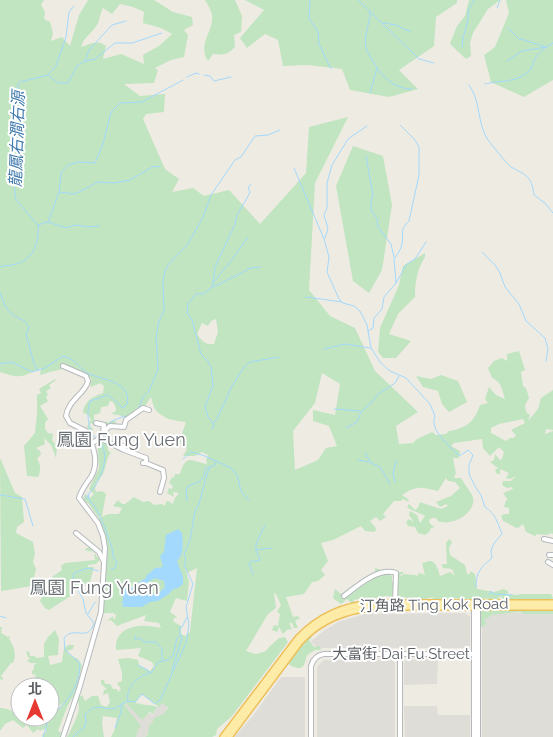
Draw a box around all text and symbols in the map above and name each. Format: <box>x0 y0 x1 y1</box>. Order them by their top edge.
water label: 龍鳳右澗右源 <box>6 88 28 187</box>
district label: 鳳園 Fung Yuen <box>56 429 186 450</box>
district label: 鳳園 Fung Yuen <box>29 577 159 598</box>
street label: 汀角路 Ting Kok Road <box>359 595 509 615</box>
street label: 大富街 Dai Fu Street <box>332 645 470 663</box>
north arrow <box>10 677 60 727</box>
text: 北 <box>28 681 42 697</box>

